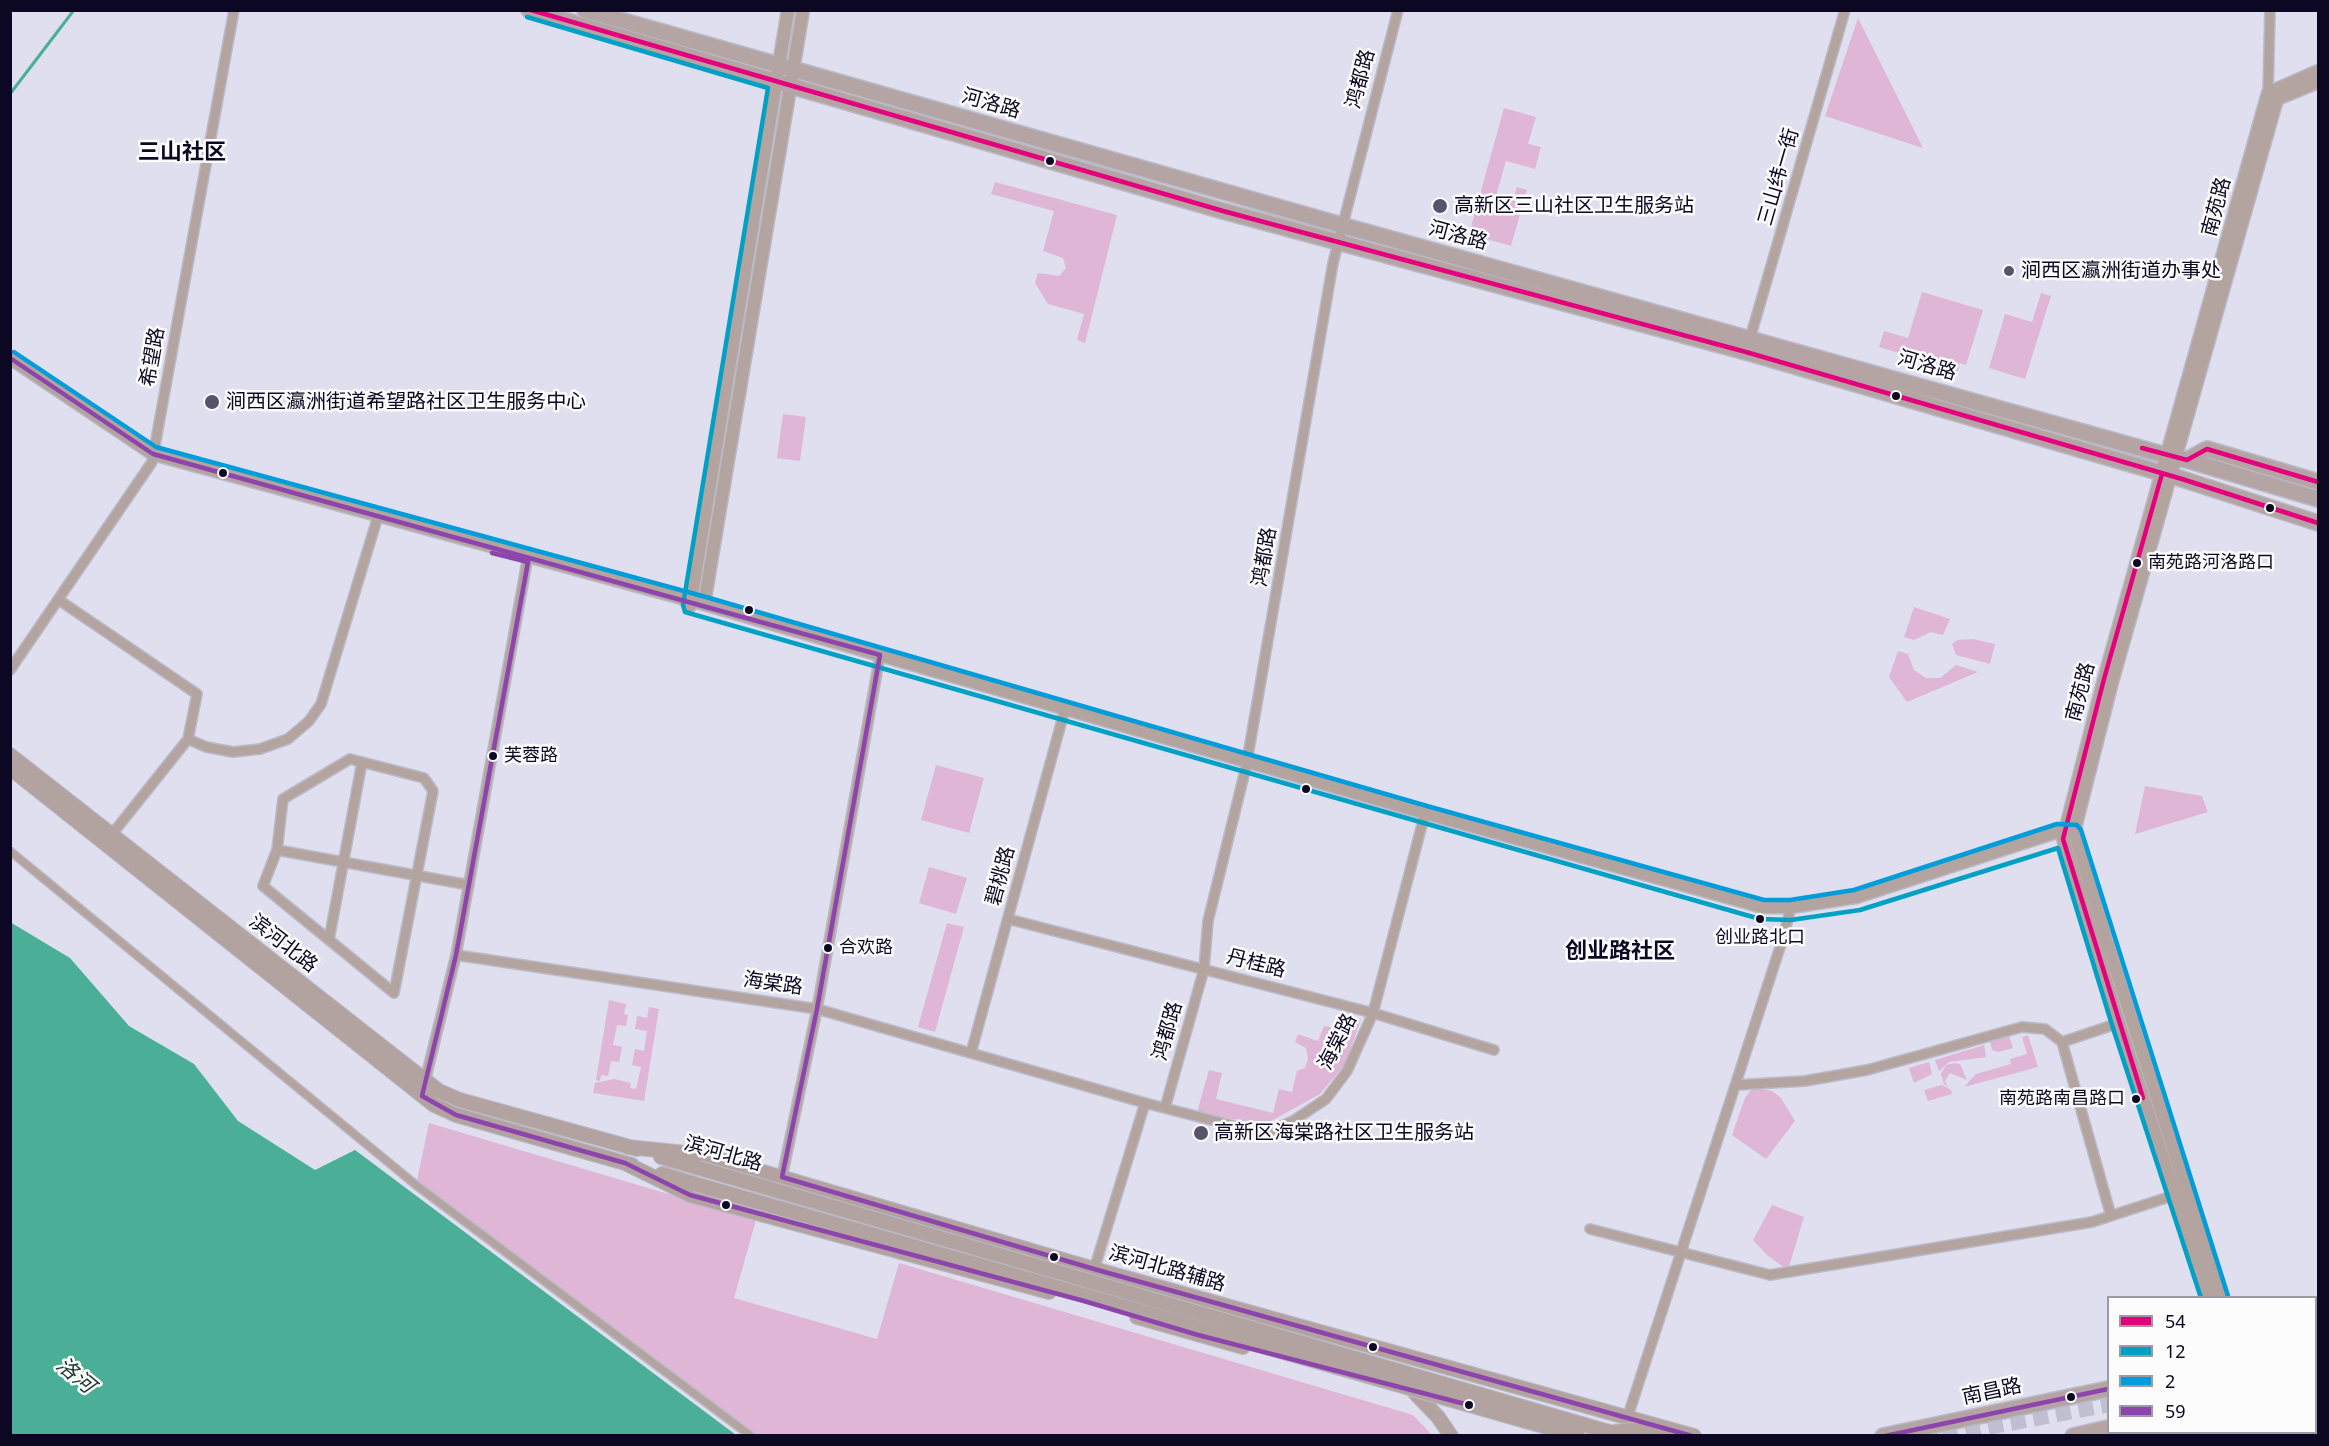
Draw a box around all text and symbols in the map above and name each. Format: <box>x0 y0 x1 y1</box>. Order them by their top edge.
street label: 鸿都路 <box>1342 47 1380 111</box>
street label: 河洛路 <box>959 84 1023 124</box>
street label: 三山纬一街 <box>1754 126 1804 228</box>
district label: 三山社区 <box>138 140 226 166</box>
unlabelled marker <box>1044 155 1056 167</box>
street label: 南苑路 <box>2198 175 2236 239</box>
place label: 高新区三山社区卫生服务站 <box>1454 194 1694 218</box>
marker: 高新区三山社区卫生服务站 <box>1431 197 1449 215</box>
street label: 河洛路 <box>1426 217 1490 255</box>
place label: 涧西区瀛洲街道办事处 <box>2021 259 2221 283</box>
marker: 涧西区瀛洲街道办事处 <box>2002 264 2016 278</box>
street label: 希望路 <box>136 325 170 389</box>
street label: 河洛路 <box>1895 346 1959 386</box>
place label: 涧西区瀛洲街道希望路社区卫生服务中心 <box>226 390 586 414</box>
unlabelled marker <box>1890 390 1902 402</box>
marker: 涧西区瀛洲街道希望路社区卫生服务中心 <box>203 393 221 411</box>
unlabelled marker <box>217 467 229 479</box>
unlabelled marker <box>2264 502 2276 514</box>
street label: 鸿都路 <box>1248 525 1282 589</box>
place label: 南苑路河洛路口 <box>2148 552 2274 574</box>
marker: 南苑路河洛路口 <box>2131 557 2143 569</box>
unlabelled marker <box>743 604 755 616</box>
street label: 南苑路 <box>2062 660 2100 724</box>
place label: 芙蓉路 <box>504 745 558 767</box>
marker: 芙蓉路 <box>487 750 499 762</box>
unlabelled marker <box>1300 783 1312 795</box>
street label: 碧桃路 <box>982 844 1020 908</box>
street label: 滨河北路 <box>244 910 322 978</box>
marker: 创业路北口 <box>1754 913 1766 925</box>
place label: 创业路北口 <box>1715 927 1805 949</box>
place label: 合欢路 <box>839 937 893 959</box>
district label: 创业路社区 <box>1565 939 1675 965</box>
marker: 合欢路 <box>822 942 834 954</box>
street label: 丹桂路 <box>1224 945 1288 983</box>
street label: 海棠路 <box>742 968 804 1000</box>
street label: 鸿都路 <box>1148 999 1188 1063</box>
street label: 海棠路 <box>1314 1010 1362 1074</box>
place label: 南苑路南昌路口 <box>1999 1088 2125 1110</box>
marker: 南苑路南昌路口 <box>2130 1093 2142 1105</box>
place label: 高新区海棠路社区卫生服务站 <box>1214 1121 1474 1145</box>
marker: 高新区海棠路社区卫生服务站 <box>1192 1124 1210 1142</box>
street label: 滨河北路 <box>681 1131 765 1177</box>
unlabelled marker <box>720 1199 732 1211</box>
street label: 滨河北路辅路 <box>1106 1241 1228 1297</box>
unlabelled marker <box>1048 1251 1060 1263</box>
legend <box>2107 1296 2317 1434</box>
text: 54 <box>2165 1309 2186 1333</box>
text: 12 <box>2165 1339 2186 1363</box>
unlabelled marker <box>1367 1341 1379 1353</box>
water label: 洛河 <box>51 1353 99 1399</box>
text: 2 <box>2165 1369 2175 1393</box>
street label: 南昌路 <box>1960 1374 2024 1410</box>
unlabelled marker <box>2065 1391 2077 1403</box>
unlabelled marker <box>1463 1399 1475 1411</box>
text: 59 <box>2165 1399 2186 1423</box>

